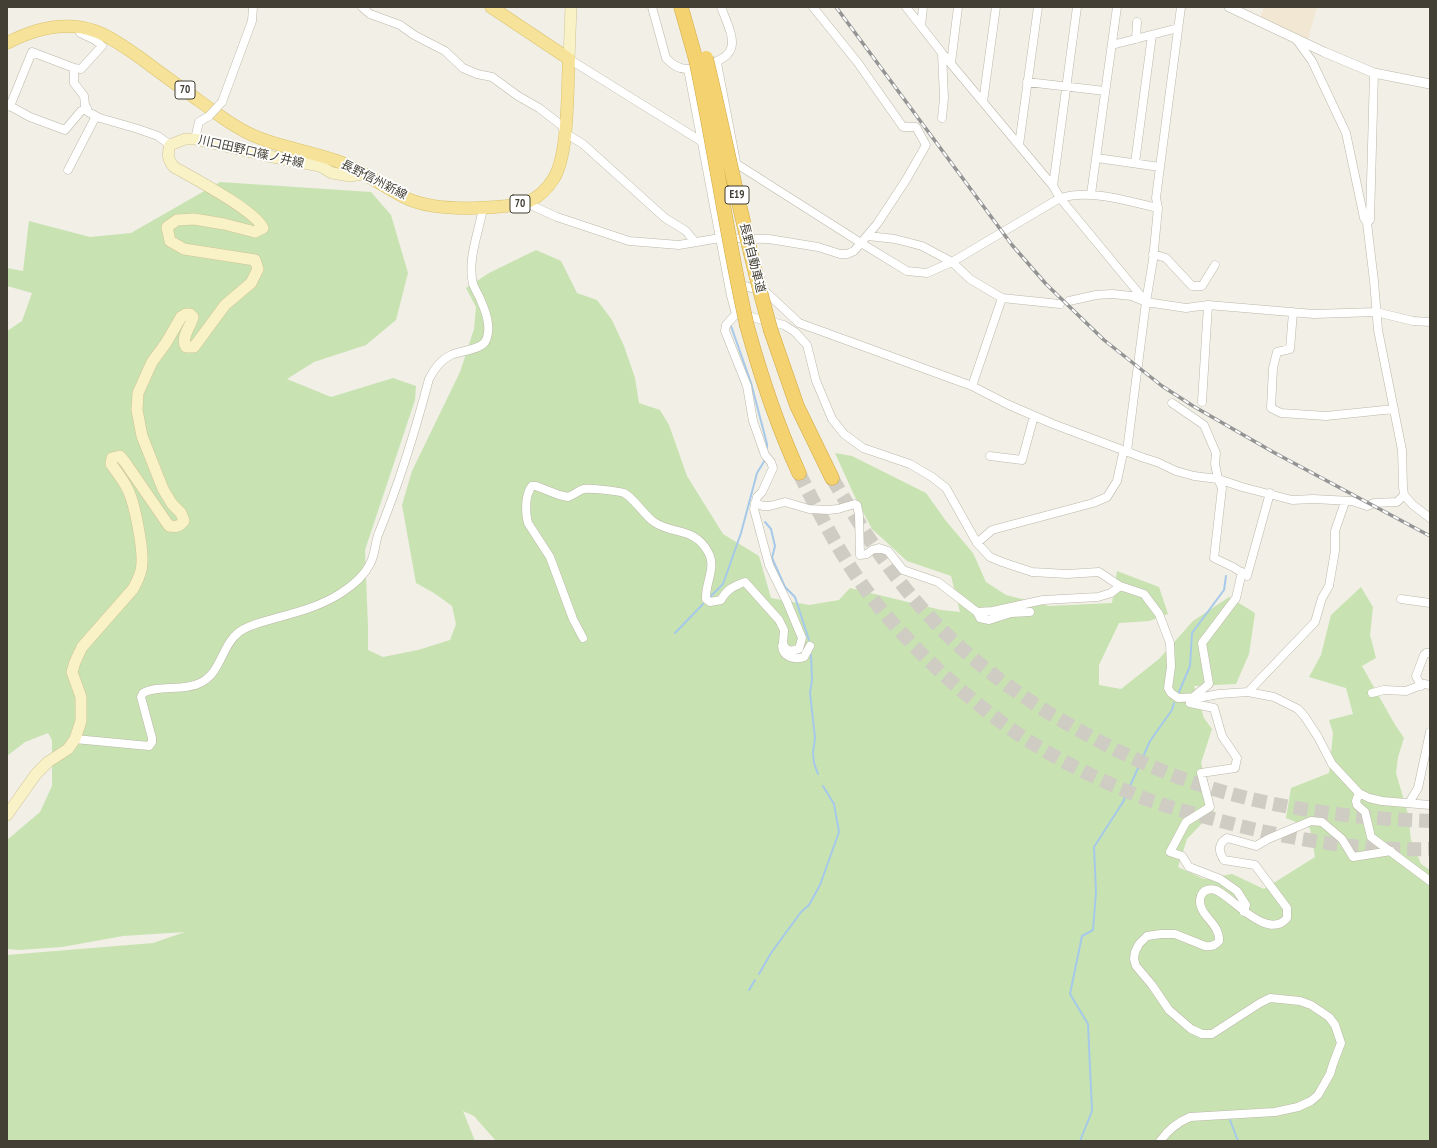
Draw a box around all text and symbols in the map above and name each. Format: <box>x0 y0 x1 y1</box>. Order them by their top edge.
road number: 70 <box>175 81 195 99</box>
street label: 川口田野口篠ノ井線 <box>197 133 305 171</box>
street label: 長野信州新線 <box>339 157 409 203</box>
road number: E19 <box>725 186 749 204</box>
road number: 70 <box>510 195 530 213</box>
street label: 長野自動車道 <box>736 221 768 295</box>

